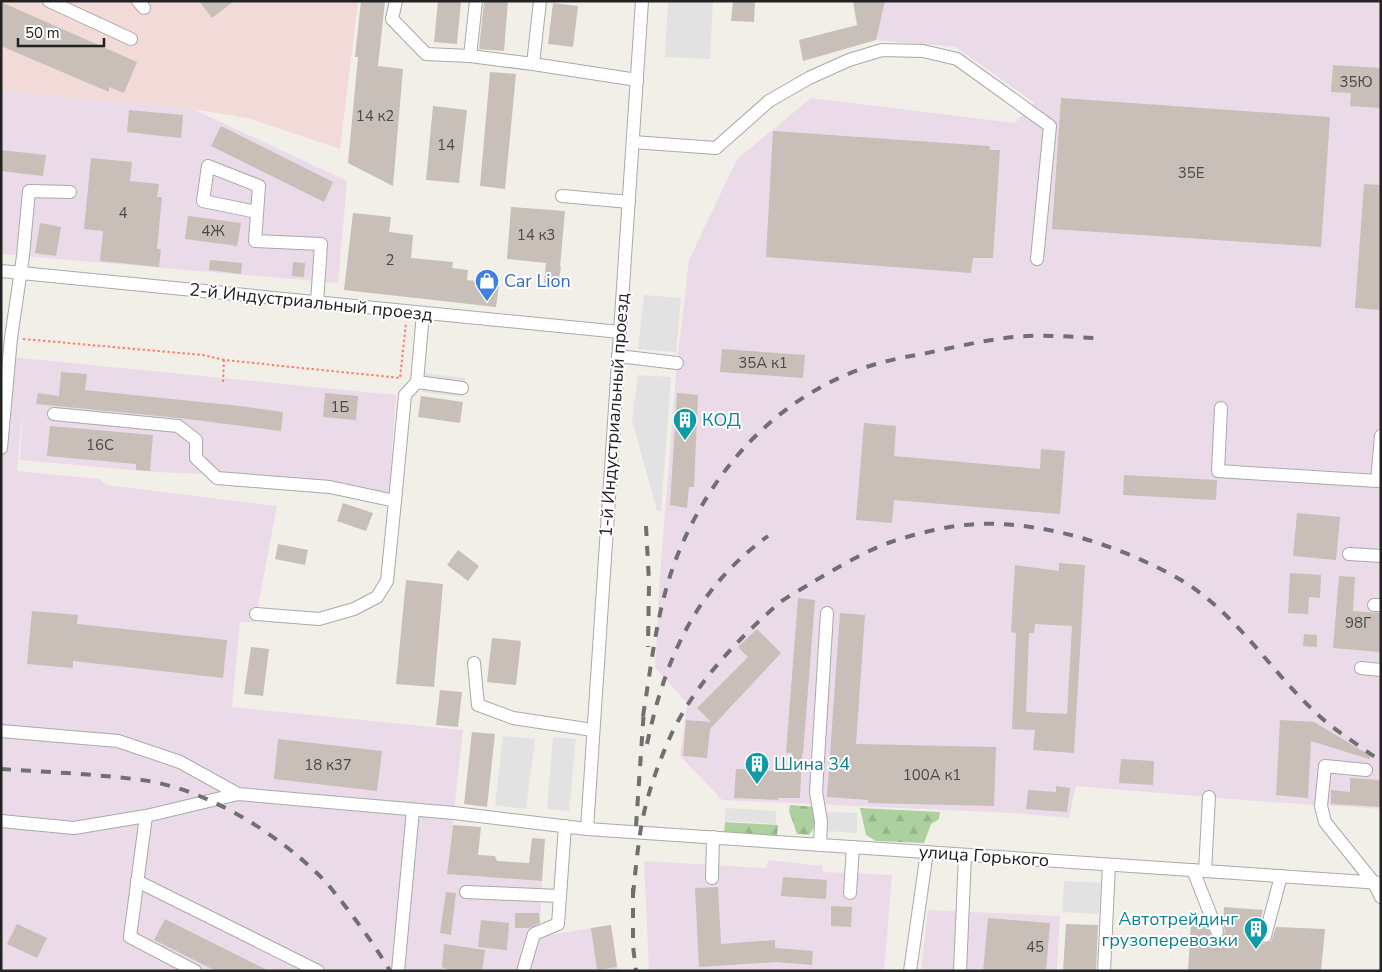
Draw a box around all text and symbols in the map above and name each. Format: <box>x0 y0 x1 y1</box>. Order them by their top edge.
scale bar <box>18 15 104 47</box>
text: 50 m <box>25 23 60 43</box>
house number: 35Ю <box>1339 72 1373 92</box>
house number: 14 к2 <box>356 106 394 126</box>
house number: 14 <box>437 135 455 155</box>
house number: 35Е <box>1178 163 1204 183</box>
house number: 4 <box>118 203 128 223</box>
house number: 4Ж <box>201 221 225 241</box>
house number: 14 к3 <box>517 225 555 245</box>
house number: 2 <box>385 250 395 270</box>
shop icon: Car Lion <box>474 268 500 302</box>
place label: Car Lion <box>504 269 571 293</box>
street label: 2-й Индустриальный проезд <box>188 277 434 327</box>
street label: 1-й Индустриальный проезд <box>593 292 635 538</box>
house number: 35А к1 <box>738 353 788 373</box>
house number: 1Б <box>331 397 350 417</box>
building icon: КОД <box>672 407 698 441</box>
place label: КОД <box>702 408 741 432</box>
house number: 16С <box>86 435 114 455</box>
house number: 98Г <box>1345 613 1371 633</box>
building icon: Шина 34 <box>744 751 770 785</box>
place label: Шина 34 <box>774 752 850 776</box>
house number: 18 к37 <box>304 755 352 775</box>
house number: 100А к1 <box>903 765 961 785</box>
street label: улица Горького <box>918 839 1050 873</box>
place label: Автотрейдинг грузоперевозки <box>1101 907 1238 952</box>
building icon: Автотрейдинг грузоперевозки <box>1243 916 1269 950</box>
house number: 45 <box>1026 937 1044 957</box>

